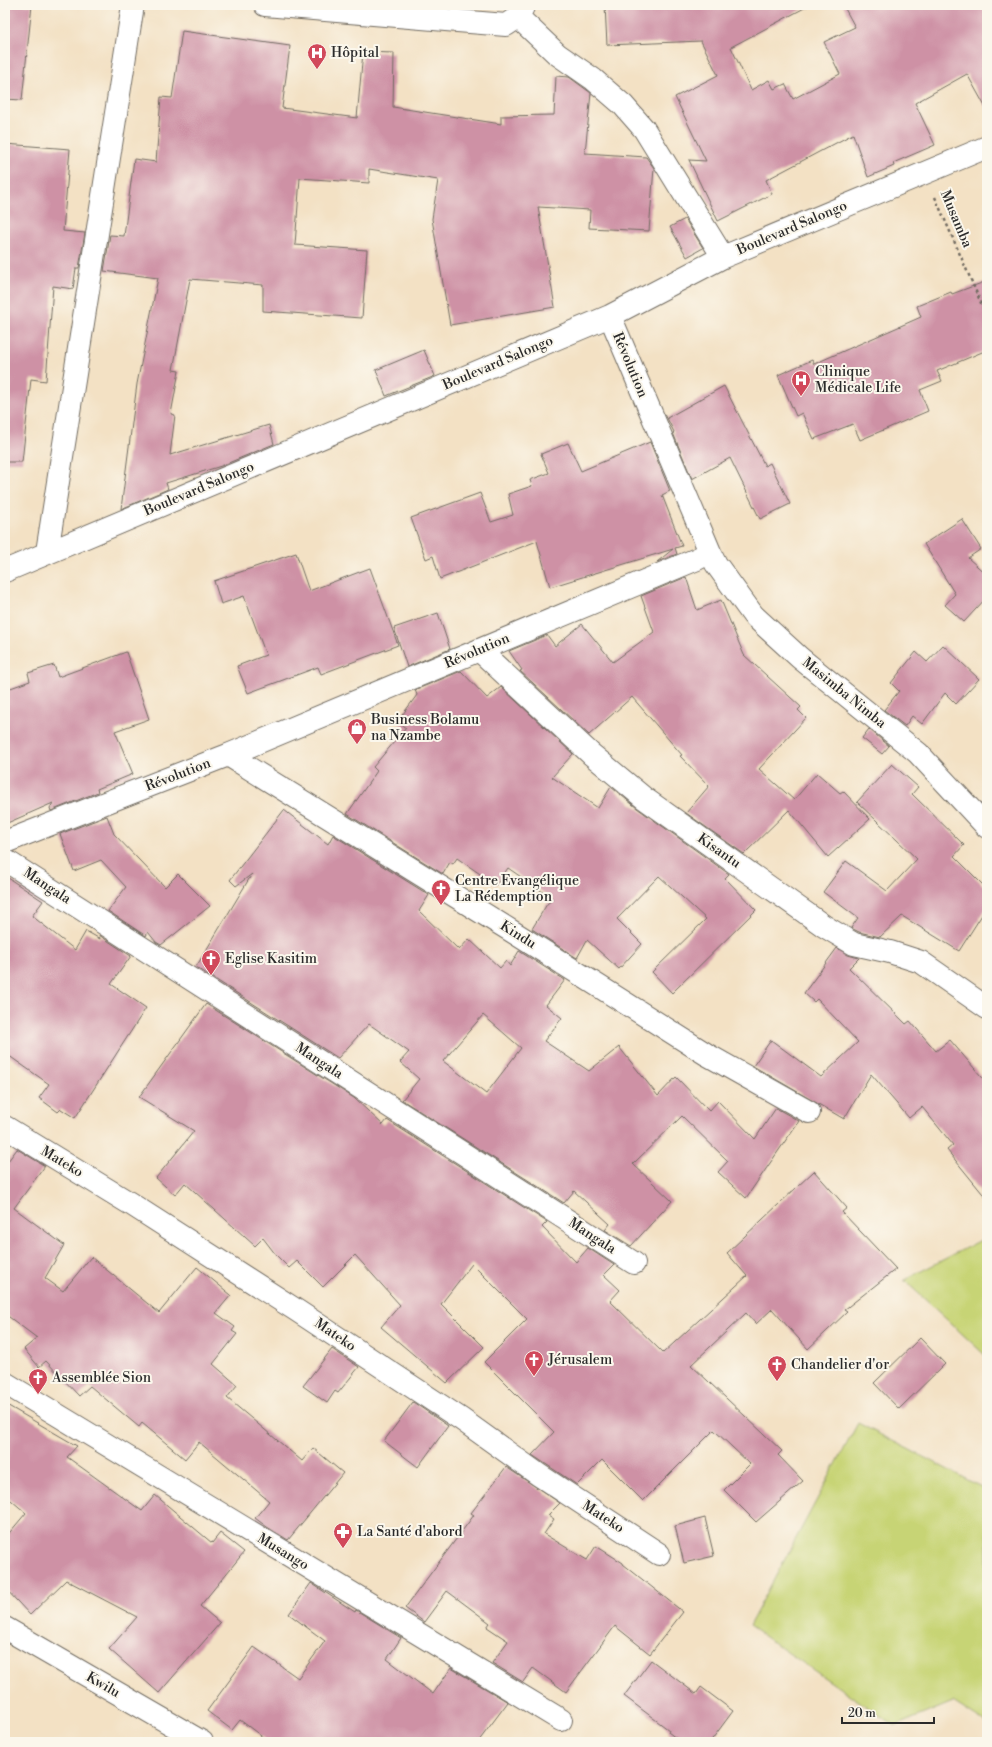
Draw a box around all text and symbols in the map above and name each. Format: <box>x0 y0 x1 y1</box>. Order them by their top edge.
hospital icon: Hôpital <box>306 42 328 70</box>
place label: Hôpital <box>331 44 379 62</box>
street label: Musamba <box>936 187 977 251</box>
street label: Boulevard Salongo <box>733 197 850 260</box>
street label: Révolution <box>608 330 652 401</box>
street label: Boulevard Salongo <box>439 332 556 395</box>
place label: Clinique Médicale Life <box>815 363 901 397</box>
hospital icon: Clinique Médicale Life <box>790 369 812 397</box>
street label: Boulevard Salongo <box>140 458 257 521</box>
street label: Révolution <box>442 629 513 673</box>
street label: Masimba Nimba <box>798 654 890 733</box>
place label: Business Bolamu na Nzambe <box>370 711 479 745</box>
shop icon: Business Bolamu na Nzambe <box>346 717 368 745</box>
street label: Révolution <box>143 754 214 796</box>
street label: Kisantu <box>694 829 744 873</box>
street label: Mangala <box>20 864 75 909</box>
place label: Centre Evangélique La Rédemption <box>455 872 579 906</box>
church icon: Centre Evangélique La Rédemption <box>430 878 452 906</box>
street label: Kindu <box>497 917 539 953</box>
church icon: Eglise Kasitim <box>200 948 222 976</box>
place label: Eglise Kasitim <box>225 950 317 968</box>
street label: Mangala <box>292 1039 347 1084</box>
street label: Mateko <box>37 1142 87 1182</box>
street label: Mangala <box>565 1214 620 1259</box>
street label: Mateko <box>311 1315 359 1356</box>
church icon: Jérusalem <box>523 1349 545 1377</box>
place label: Jérusalem <box>547 1351 612 1369</box>
church icon: Chandelier d'or <box>766 1354 788 1382</box>
place label: Chandelier d'or <box>791 1356 889 1374</box>
church icon: Assemblée Sion <box>27 1367 49 1395</box>
place label: Assemblée Sion <box>51 1369 152 1387</box>
street label: Mateko <box>579 1497 627 1537</box>
pharmacy icon: La Santé d'abord <box>332 1521 354 1549</box>
place label: La Santé d'abord <box>357 1523 462 1541</box>
street label: Musango <box>254 1530 312 1574</box>
street label: Kwilu <box>83 1668 123 1702</box>
scale bar <box>842 1699 934 1725</box>
text: 20 m <box>848 1706 876 1721</box>

